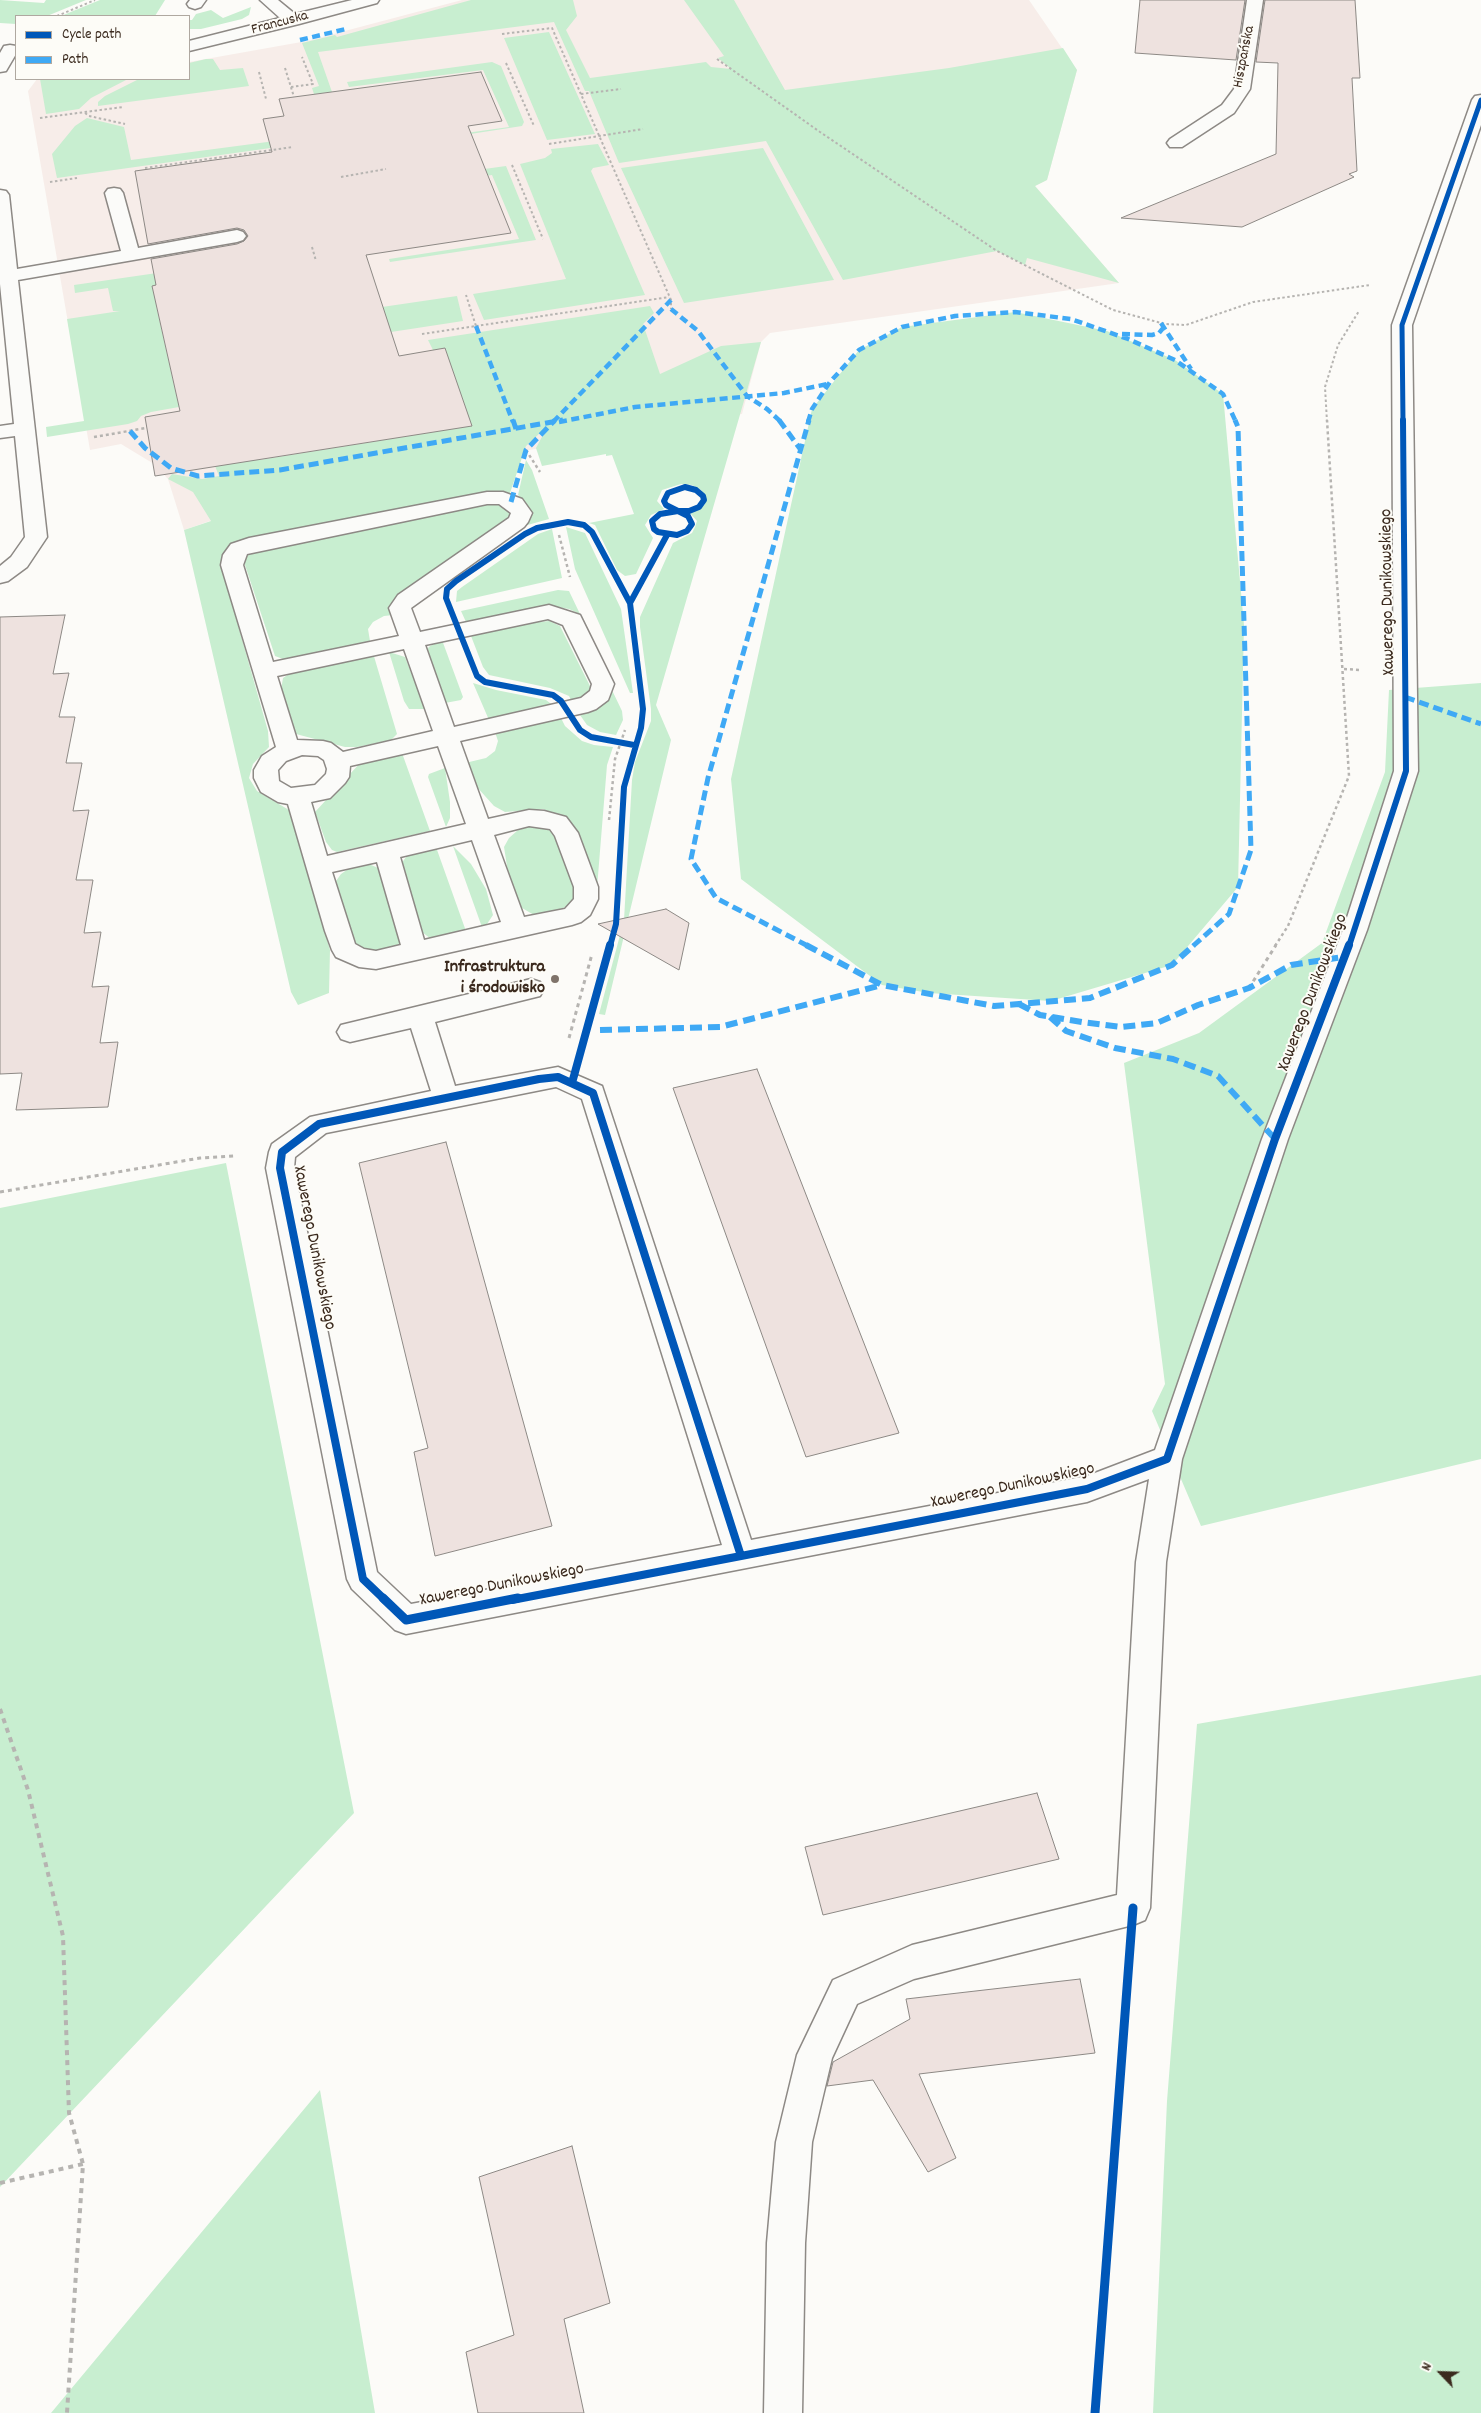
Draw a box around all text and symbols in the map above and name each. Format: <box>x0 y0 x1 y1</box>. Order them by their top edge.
street label: Francuska <box>250 8 310 40</box>
legend <box>15 15 190 80</box>
text: Cycle path <box>62 24 121 46</box>
street label: Hiszpańska <box>1230 24 1260 90</box>
text: Path <box>62 49 88 71</box>
street label: Xawerego Dunikowskiego <box>1377 509 1401 675</box>
street label: Xawerego Dunikowskiego <box>1274 911 1354 1075</box>
place label: Infrastruktura i środowisko <box>444 958 545 1001</box>
marker: Infrastruktura i środowisko <box>549 973 561 985</box>
street label: Xawerego Dunikowskiego <box>287 1164 339 1332</box>
street label: Xawerego Dunikowskiego <box>929 1459 1097 1515</box>
street label: Xawerego Dunikowskiego <box>418 1560 586 1612</box>
north arrow <box>1416 2348 1466 2398</box>
text: N <box>1417 2360 1438 2374</box>

